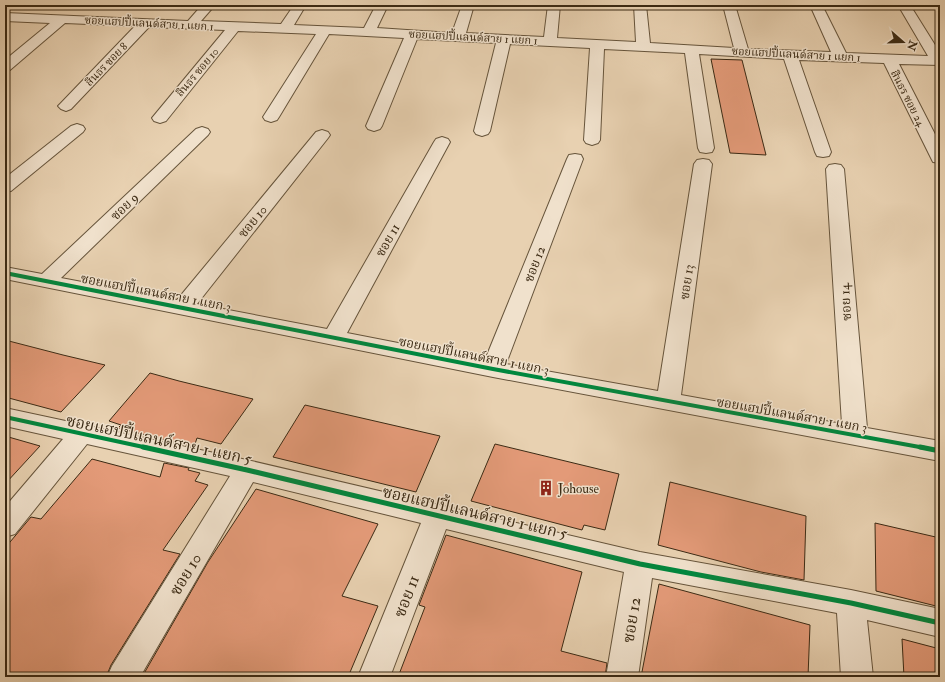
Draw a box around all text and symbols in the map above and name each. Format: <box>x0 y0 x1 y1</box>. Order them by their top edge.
street label: ซอยแฮปปี้แลนด์สาย 1 แยก 1 <box>84 12 214 33</box>
north arrow <box>883 22 923 62</box>
street label: ซอยแฮปปี้แลนด์สาย 1 แยก 1 <box>408 26 538 47</box>
text: N <box>904 37 920 53</box>
street label: สินธร ซอย 8 <box>83 40 130 89</box>
street label: ซอยแฮปปี้แลนด์สาย 1 แยก 1 <box>731 43 861 64</box>
street label: สินธร ซอย 10 <box>173 45 222 99</box>
street label: สินธร ซอย 24 <box>888 68 928 130</box>
street label: ซอย 9 <box>107 190 142 224</box>
street label: ซอย 10 <box>235 202 271 241</box>
street label: ซอย 11 <box>372 221 404 260</box>
street label: ซอย 12 <box>521 244 549 285</box>
street label: ซอย 13 <box>677 263 697 301</box>
street label: ซอยแฮปปี้แลนด์สาย 1 แยก 3 <box>79 269 233 315</box>
street label: ซอย 14 <box>837 282 855 321</box>
street label: ซอยแฮปปี้แลนด์สาย 1 แยก 3 <box>397 332 551 378</box>
street label: ซอยแฮปปี้แลนด์สาย 1 แยก 3 <box>715 392 869 436</box>
street label: ซอยแฮปปี้แลนด์สาย 1 แยก 5 <box>64 409 254 469</box>
building icon: Johouse <box>537 479 555 497</box>
street label: ซอยแฮปปี้แลนด์สาย 1 แยก 5 <box>380 480 570 544</box>
place label: Johouse <box>557 481 599 497</box>
street label: ซอย 10 <box>165 550 206 599</box>
street label: ซอย 11 <box>390 573 424 620</box>
street label: ซอย 12 <box>619 596 645 644</box>

